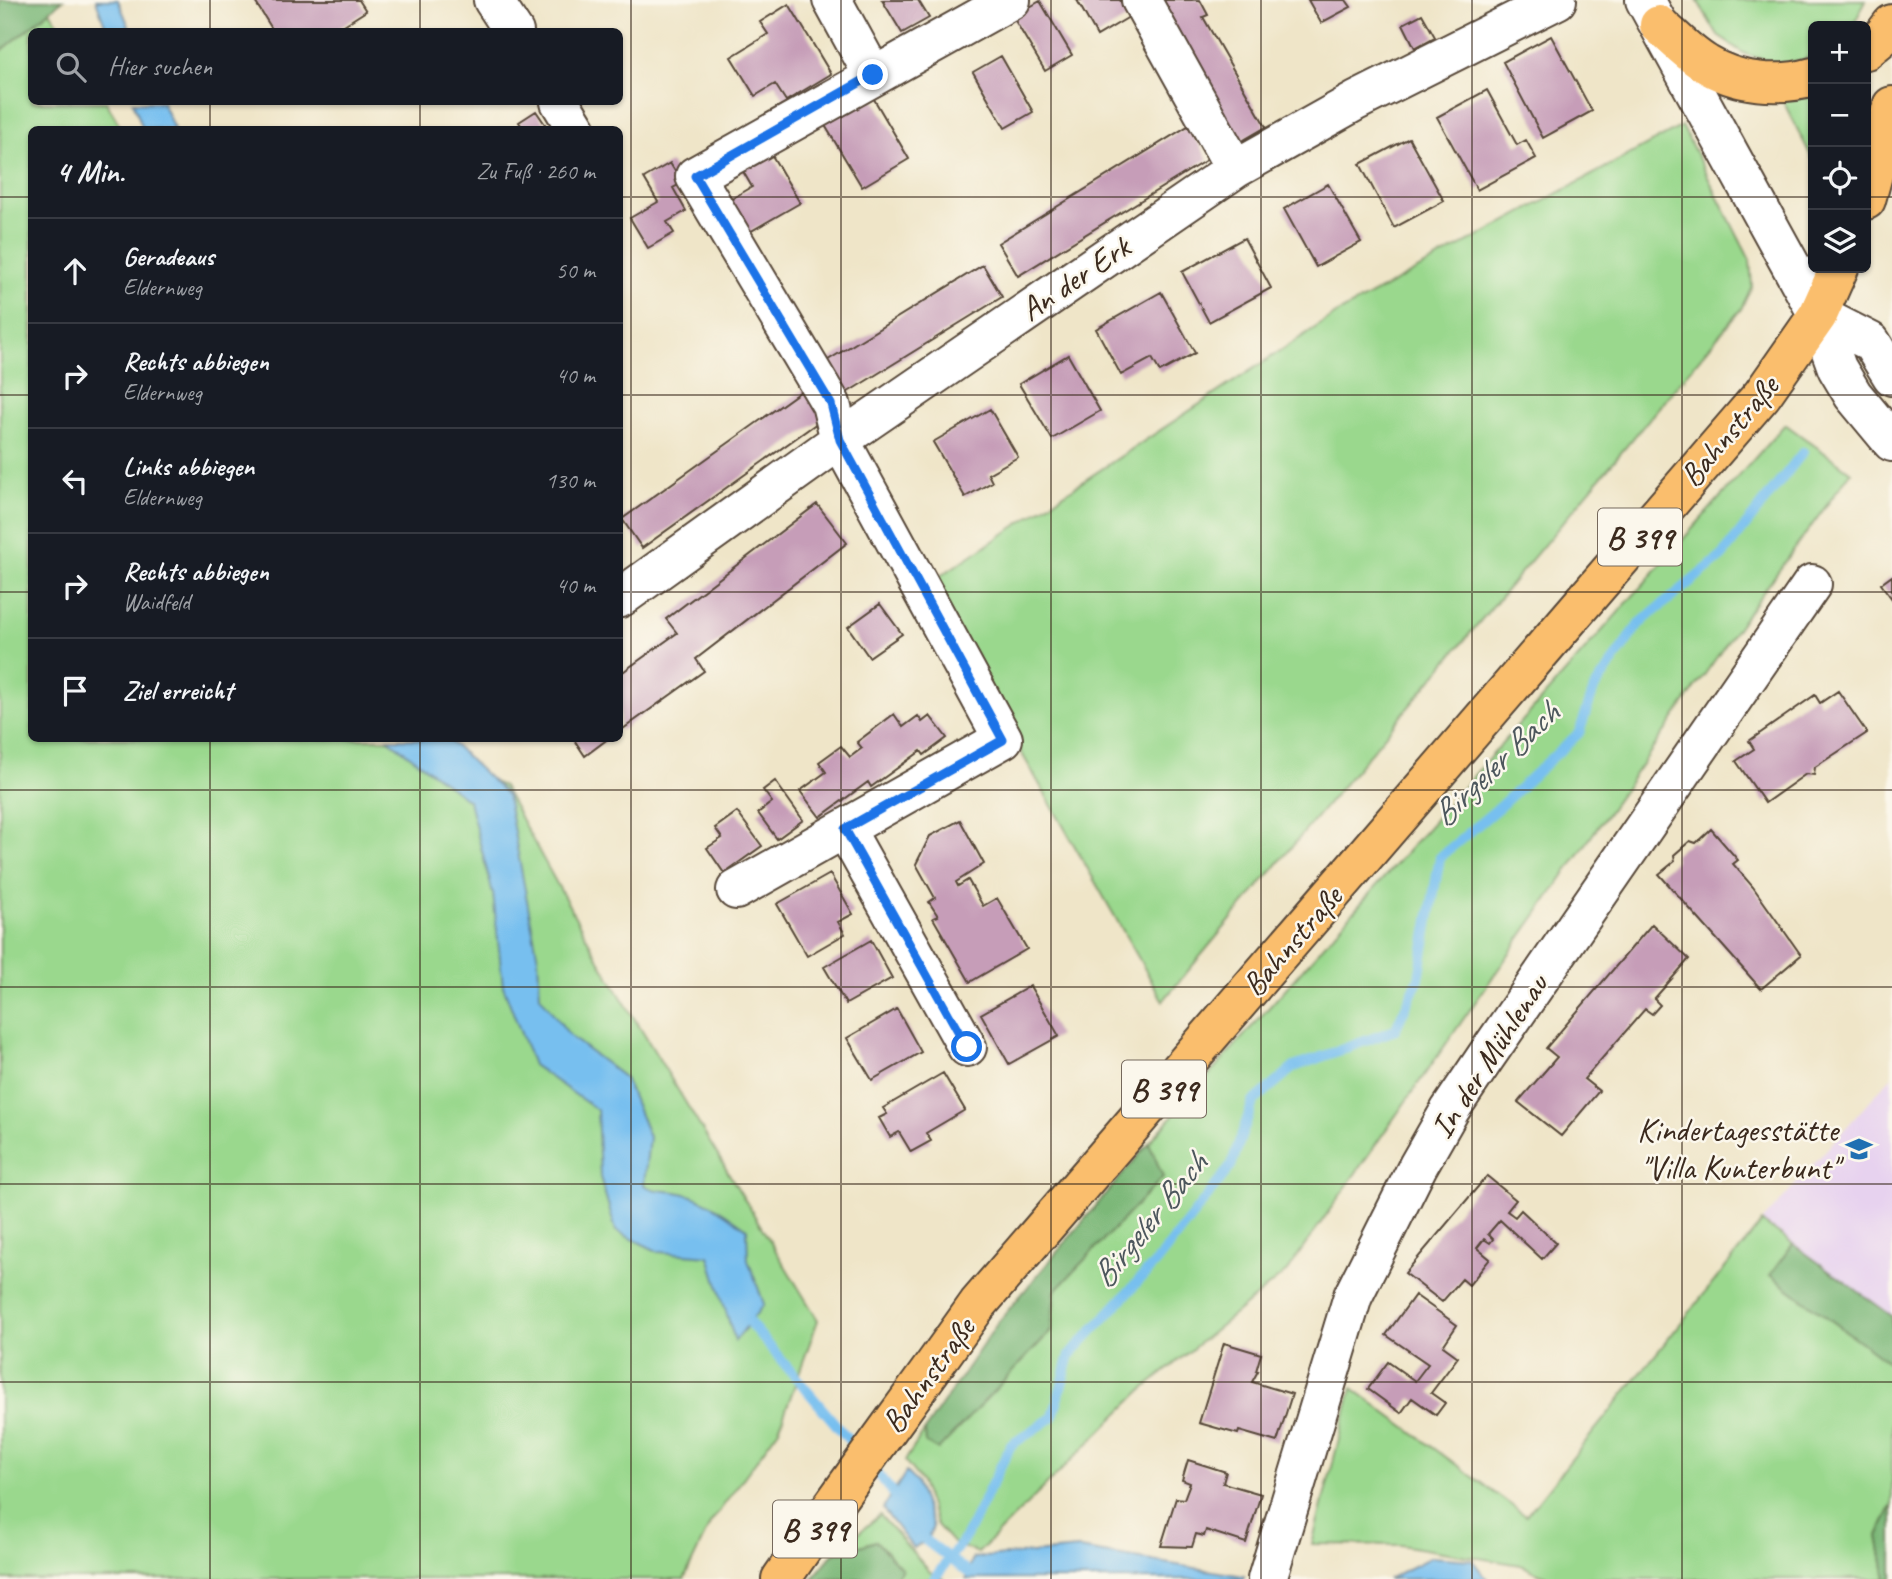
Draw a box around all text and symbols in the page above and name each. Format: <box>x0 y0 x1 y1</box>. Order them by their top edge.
map controls <box>1808 21 1871 273</box>
button: + <box>1808 21 1871 84</box>
search box <box>28 28 623 105</box>
icon: search <box>52 48 90 86</box>
text: Hier suchen <box>108 50 212 83</box>
route end <box>857 59 888 90</box>
button: − <box>1808 84 1871 147</box>
button: locate <box>1808 147 1871 210</box>
text: 4 Min. <box>56 153 125 191</box>
text: Zu Fuß · 260 m <box>476 157 595 186</box>
button: layers <box>1808 210 1871 273</box>
street label: An der Erk <box>1012 225 1140 330</box>
text: Geradeaus <box>123 240 214 273</box>
icon: ahead <box>56 252 94 290</box>
text: 50 m <box>556 256 595 285</box>
text: Eldernweg <box>123 273 202 302</box>
text: Rechts abbiegen <box>123 345 269 378</box>
icon: right <box>56 357 94 395</box>
text: 40 m <box>556 361 595 390</box>
street label: Bahnstraße <box>1670 365 1789 495</box>
text: Eldernweg <box>123 378 202 407</box>
text: Links abbiegen <box>123 450 254 483</box>
icon: left <box>56 462 94 500</box>
text: 130 m <box>546 466 595 495</box>
text: Eldernweg <box>123 483 202 512</box>
road number: B 399 <box>1598 508 1682 566</box>
text: Rechts abbiegen <box>123 555 269 588</box>
icon: right <box>56 567 94 605</box>
text: 40 m <box>556 571 595 600</box>
text: Waidfeld <box>123 588 190 617</box>
icon: arrive <box>56 672 94 710</box>
text: Ziel erreicht <box>123 674 233 707</box>
water label: Birgeler Bach <box>1421 690 1570 836</box>
street label: Bahnstraße <box>1233 875 1353 1005</box>
street label: In der Mühlenau <box>1420 965 1559 1146</box>
route start <box>951 1031 982 1062</box>
road number: B 399 <box>1122 1060 1206 1118</box>
place label: Kindertagesstätte "Villa Kunterbunt" <box>1637 1109 1844 1189</box>
school or university icon: Kindertagesstätte "Villa Kunterbunt" <box>1844 1134 1874 1164</box>
water label: Birgeler Bach <box>1081 1141 1219 1297</box>
street label: Bahnstraße <box>872 1307 985 1441</box>
road number: B 399 <box>773 1500 857 1558</box>

